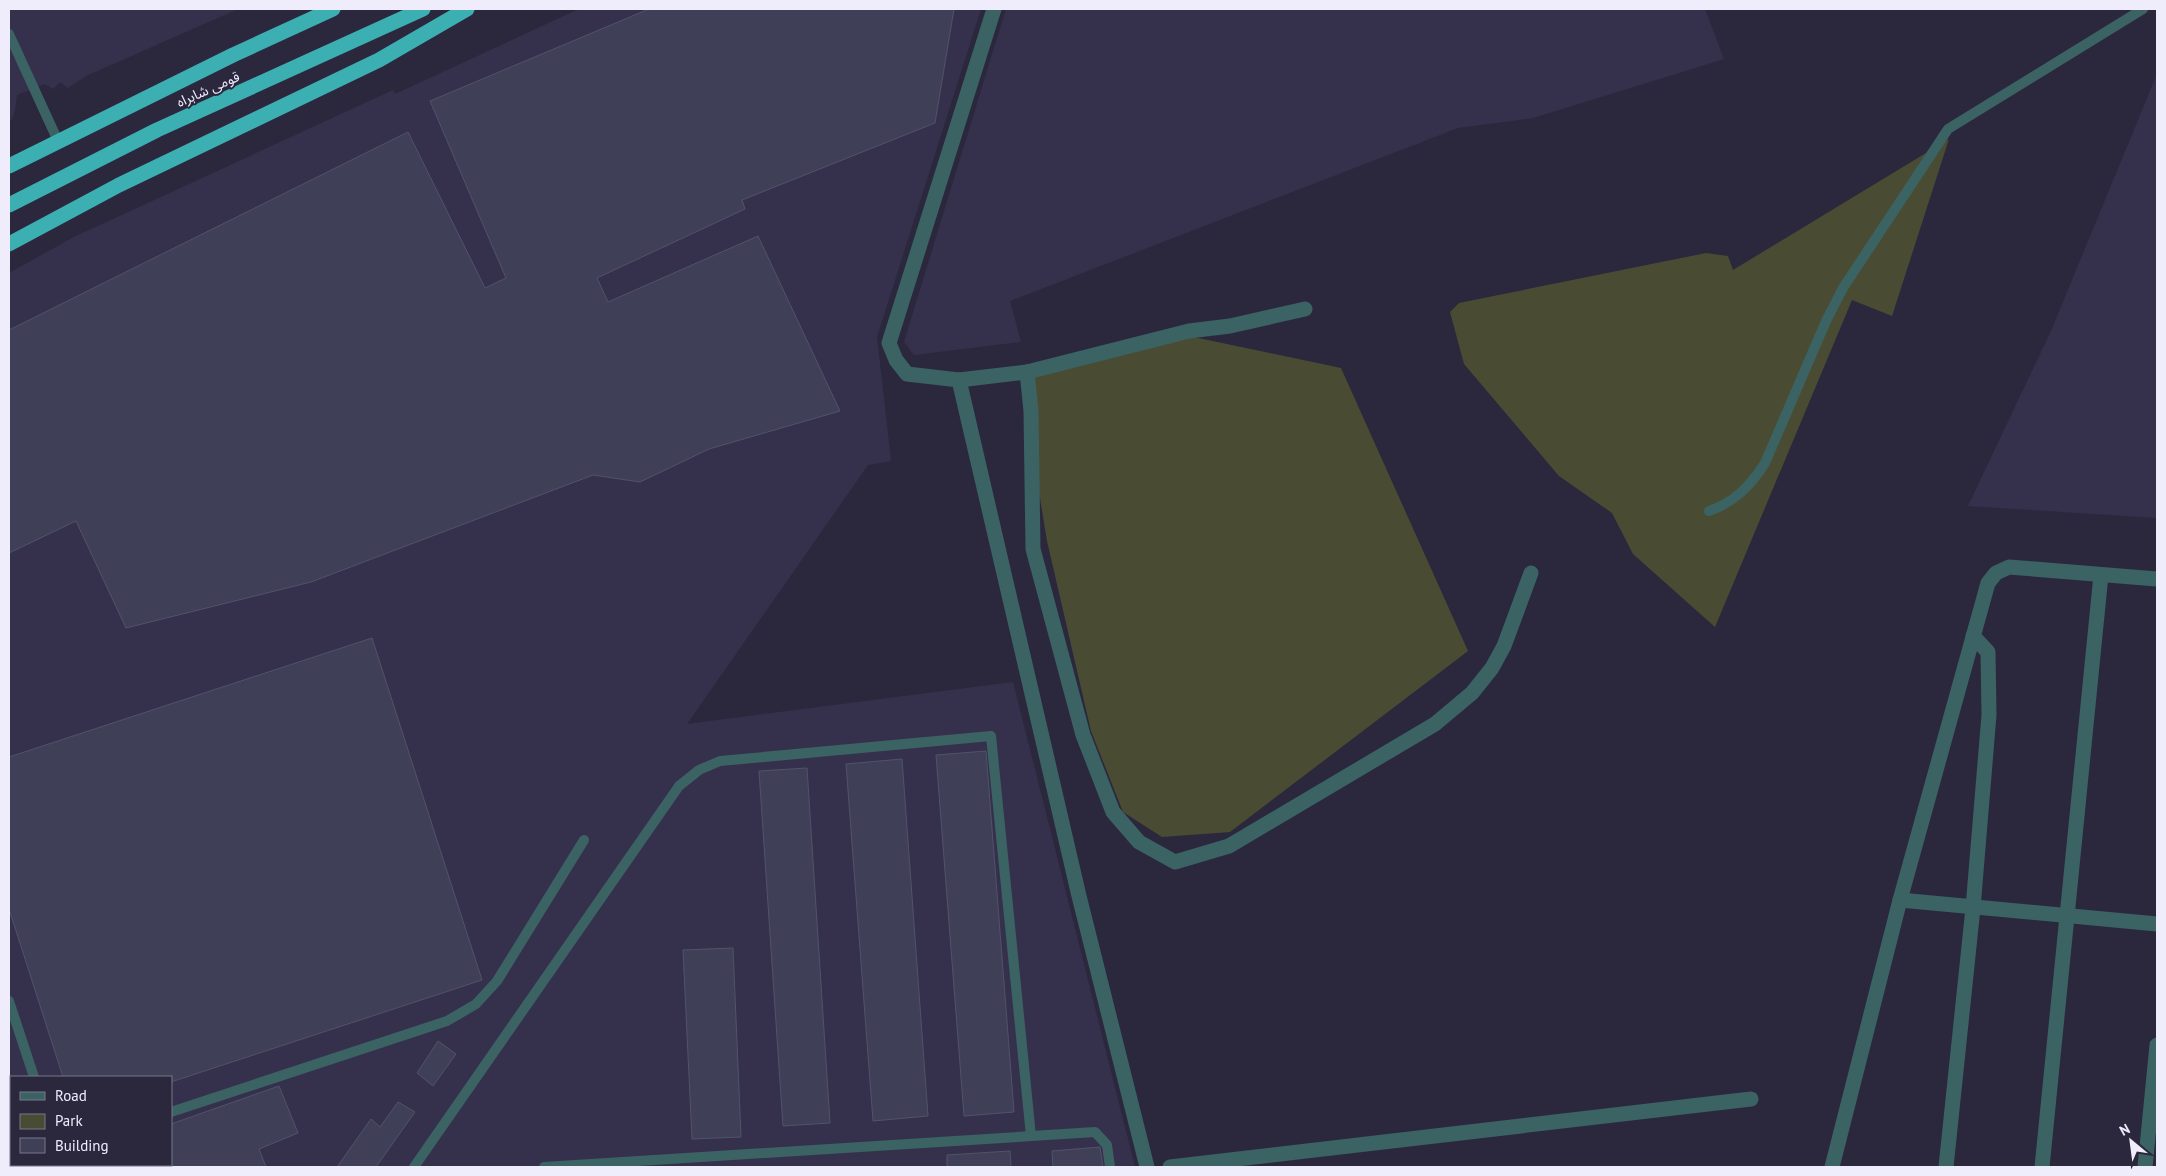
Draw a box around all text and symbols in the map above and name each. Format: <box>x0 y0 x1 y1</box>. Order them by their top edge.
street label: قومی شاہراہ <box>174 67 242 111</box>
legend <box>10 1076 172 1166</box>
text: Road <box>55 1086 87 1105</box>
text: Park <box>55 1111 83 1130</box>
north arrow <box>2106 1116 2156 1166</box>
text: N <box>2116 1120 2133 1140</box>
text: Building <box>55 1136 109 1155</box>

